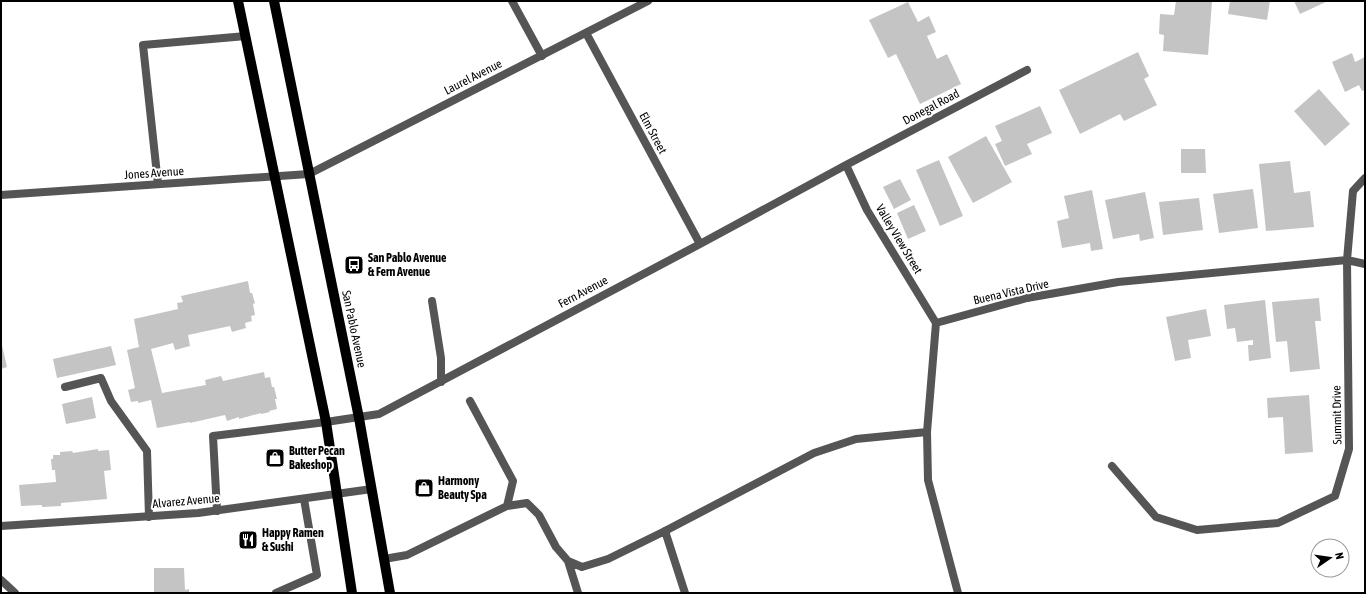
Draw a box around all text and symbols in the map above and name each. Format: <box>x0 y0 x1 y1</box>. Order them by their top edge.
street label: Laurel Avenue <box>442 56 504 98</box>
street label: Donegal Road <box>900 86 962 128</box>
street label: Elm Street <box>636 110 670 157</box>
street label: Jones Avenue <box>124 164 184 182</box>
street label: Valley View Street <box>873 202 925 277</box>
place label: San Pablo Avenue & Fern Avenue <box>368 251 447 279</box>
bus stop icon: San Pablo Avenue & Fern Avenue <box>343 254 365 276</box>
street label: Fern Avenue <box>556 273 610 311</box>
street label: Buena Vista Drive <box>972 277 1050 307</box>
street label: San Pablo Avenue <box>339 289 369 369</box>
street label: Summit Drive <box>1329 385 1345 445</box>
place label: Butter Pecan Bakeshop <box>289 444 345 472</box>
shop icon: Butter Pecan Bakeshop <box>264 447 286 469</box>
place label: Harmony Beauty Spa <box>438 474 487 502</box>
shop icon: Harmony Beauty Spa <box>413 477 435 499</box>
street label: Alvarez Avenue <box>152 491 220 511</box>
place label: Happy Ramen & Sushi <box>262 526 324 554</box>
restaurant icon: Happy Ramen & Sushi <box>237 529 259 551</box>
north arrow <box>1310 538 1350 578</box>
text: N <box>1333 551 1346 560</box>

